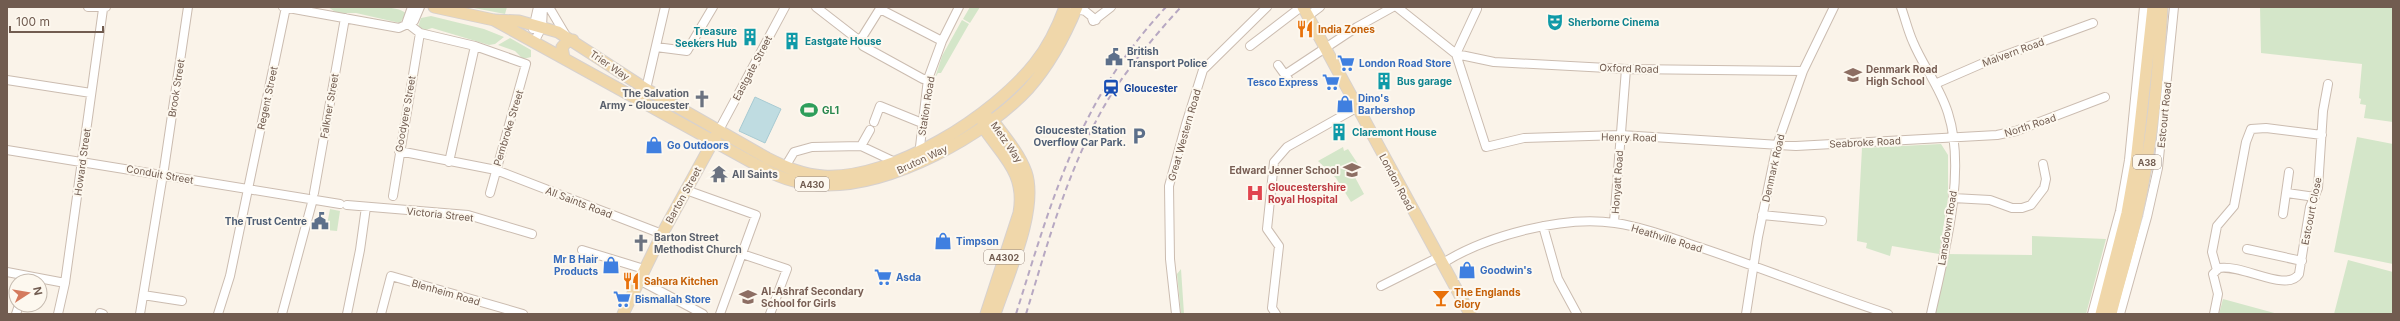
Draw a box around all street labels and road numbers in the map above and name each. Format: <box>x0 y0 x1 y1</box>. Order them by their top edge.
street label: Eastgate Street <box>730 33 775 103</box>
street label: Malvern Road <box>1980 35 2046 69</box>
street label: Trier Way <box>588 47 632 83</box>
street label: Brook Street <box>165 57 187 118</box>
street label: Oxford Road <box>1599 61 1659 75</box>
street label: Regent Street <box>254 65 280 131</box>
street label: Falkner Street <box>317 72 341 139</box>
street label: Goodyere Street <box>392 74 418 153</box>
street label: Station Road <box>915 75 937 137</box>
street label: Estcourt Road <box>2155 81 2173 149</box>
street label: Pembroke Street <box>491 88 525 167</box>
street label: Great Western Road <box>1165 88 1203 182</box>
street label: North Road <box>2003 111 2057 139</box>
street label: Metz Way <box>989 119 1026 165</box>
street label: Howard Street <box>71 127 93 196</box>
street label: Henry Road <box>1601 131 1657 143</box>
street label: Denmark Road <box>1759 133 1787 203</box>
street label: Seabroke Road <box>1829 134 1901 150</box>
street label: Bruton Way <box>895 142 950 176</box>
street label: Honyatt Road <box>1609 150 1625 214</box>
street label: London Road <box>1377 152 1417 212</box>
road number: A38 <box>2133 155 2161 169</box>
street label: Conduit Street <box>125 162 195 186</box>
street label: Barton Street <box>663 164 704 225</box>
street label: Estcourt Close <box>2299 176 2323 246</box>
road number: A430 <box>795 177 829 191</box>
street label: All Saints Road <box>544 184 614 220</box>
street label: Lansdown Road <box>1935 190 1959 266</box>
street label: Victoria Street <box>406 205 475 224</box>
street label: Heathville Road <box>1630 221 1704 255</box>
road number: A4302 <box>984 250 1024 264</box>
street label: Blenheim Road <box>410 277 482 307</box>

